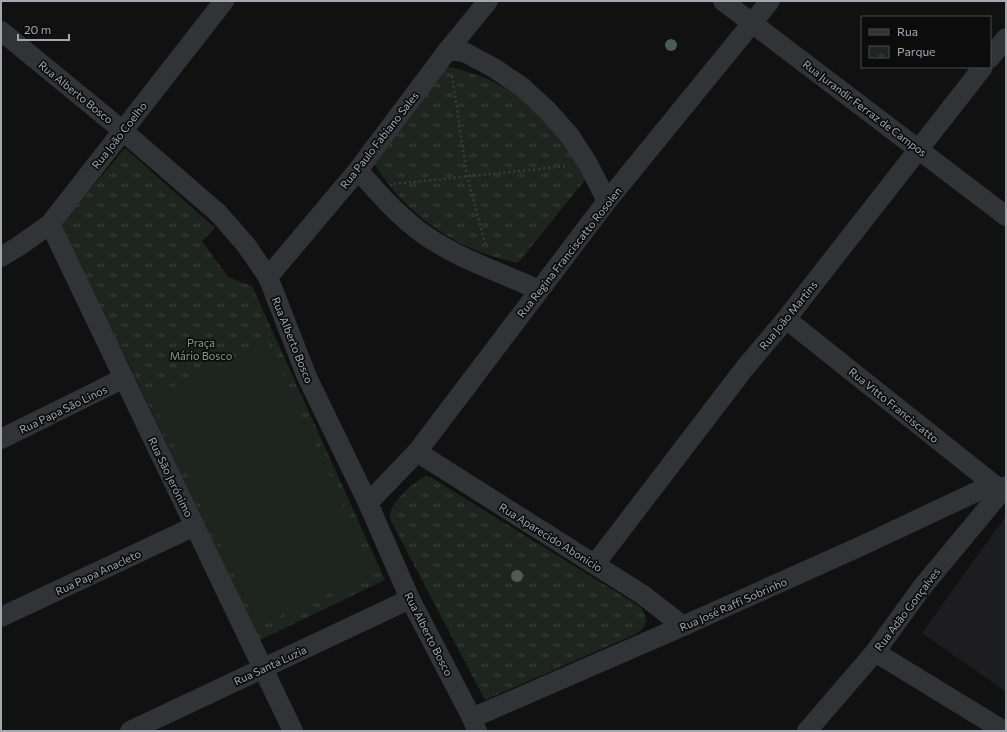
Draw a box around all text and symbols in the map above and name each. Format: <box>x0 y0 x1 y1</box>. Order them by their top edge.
scale bar <box>18 16 69 42</box>
legend <box>861 16 991 68</box>
text: 20 m <box>24 22 51 36</box>
text: Rua <box>897 24 918 38</box>
text: Parque <box>897 44 935 58</box>
street label: Rua Jurandir Ferraz de Campos <box>800 57 929 160</box>
street label: Rua Alberto Bosco <box>36 58 116 126</box>
street label: Rua Paulo Fabiano Sales <box>337 89 421 191</box>
street label: Rua João Coelho <box>89 99 150 172</box>
street label: Rua Regina Franciscatto Rosolen <box>514 184 624 320</box>
street label: Rua João Martins <box>756 278 820 353</box>
street label: Rua Alberto Bosco <box>270 295 316 386</box>
park label: Praça Mário Bosco <box>170 336 233 362</box>
street label: Rua Vitto Franciscatto <box>846 365 942 445</box>
street label: Rua Papa São Linos <box>17 382 109 436</box>
street label: Rua São Jerónimo <box>145 435 196 520</box>
street label: Rua Aparecido Abonicio <box>497 500 605 574</box>
street label: Rua Papa Anacleto <box>53 546 143 598</box>
street label: Rua Adão Gonçalves <box>872 565 942 653</box>
street label: Rua José Raffi Sobrinho <box>677 574 790 635</box>
street label: Rua Alberto Bosco <box>402 590 456 678</box>
street label: Rua Santa Luzia <box>232 642 308 688</box>

